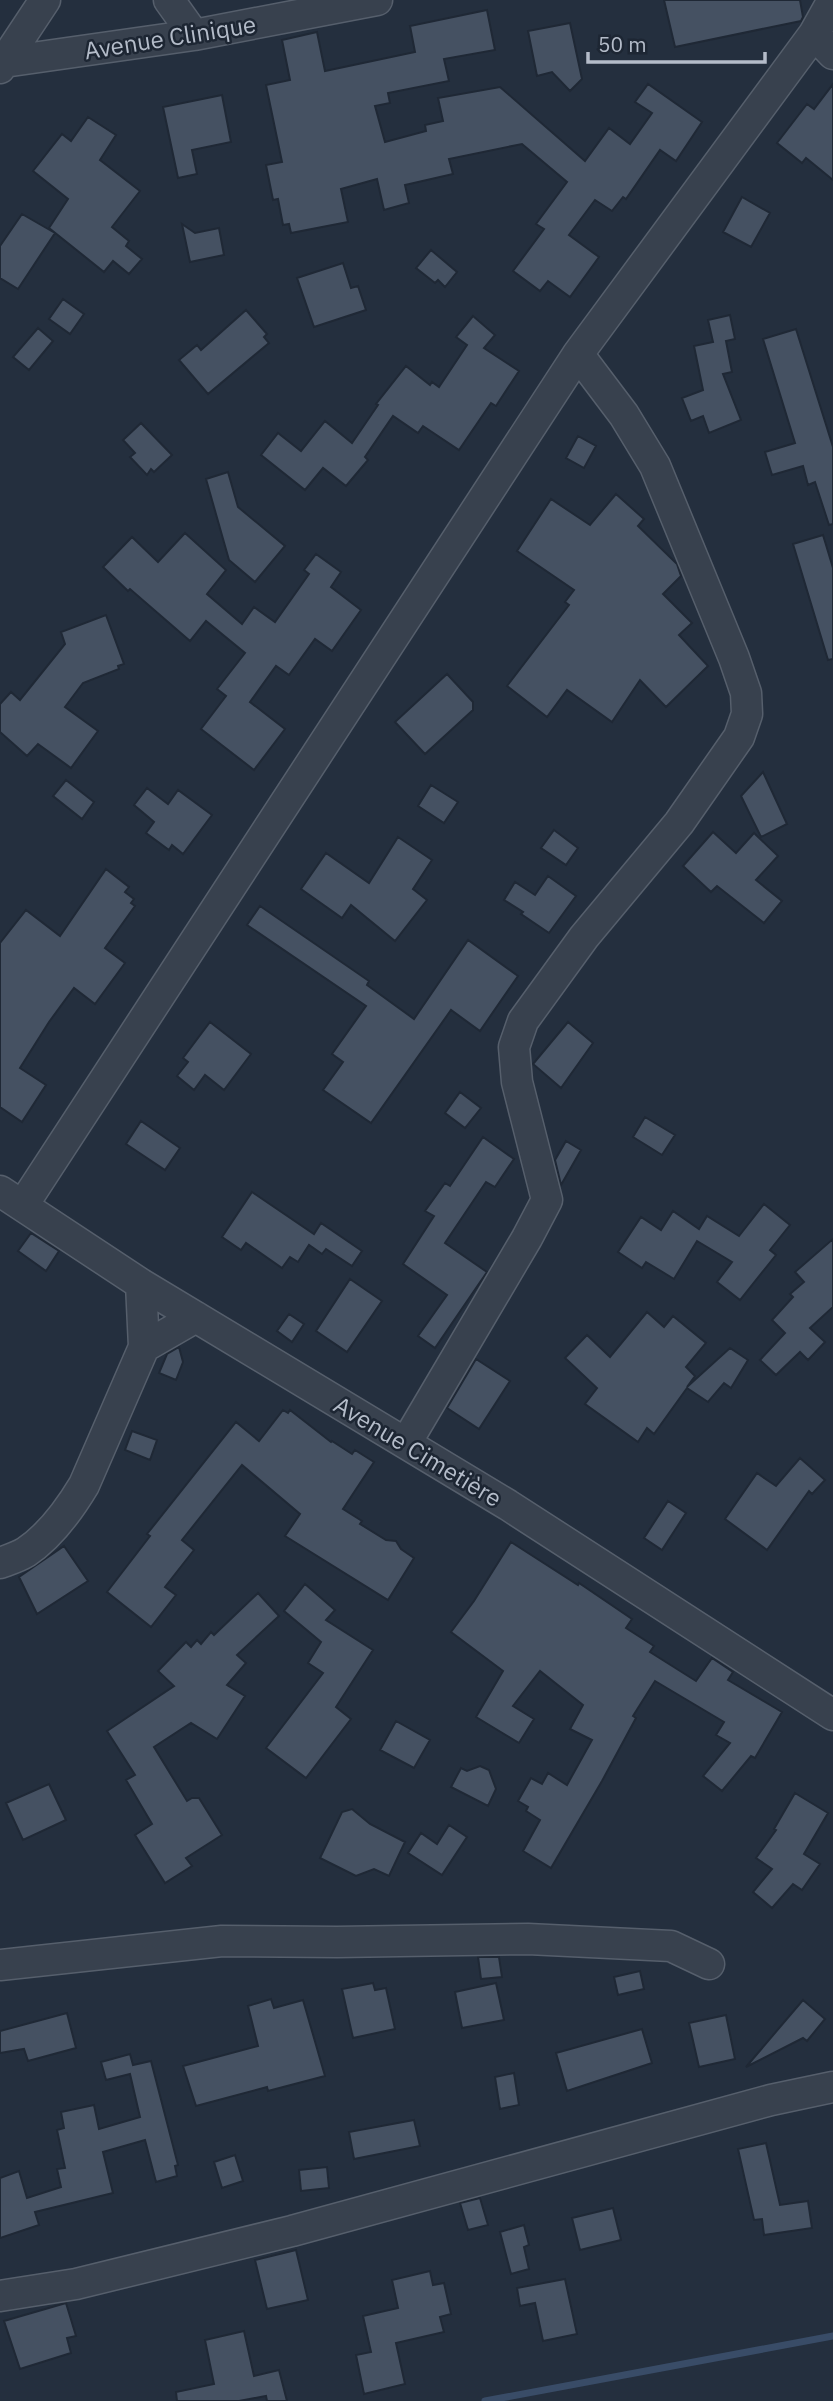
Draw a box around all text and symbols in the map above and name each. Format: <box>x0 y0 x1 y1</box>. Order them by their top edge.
street label: Avenue Clinique <box>82 8 258 66</box>
scale bar <box>588 21 765 65</box>
text: 50 m <box>598 30 647 58</box>
street label: Avenue Cimetière <box>328 1388 508 1514</box>

